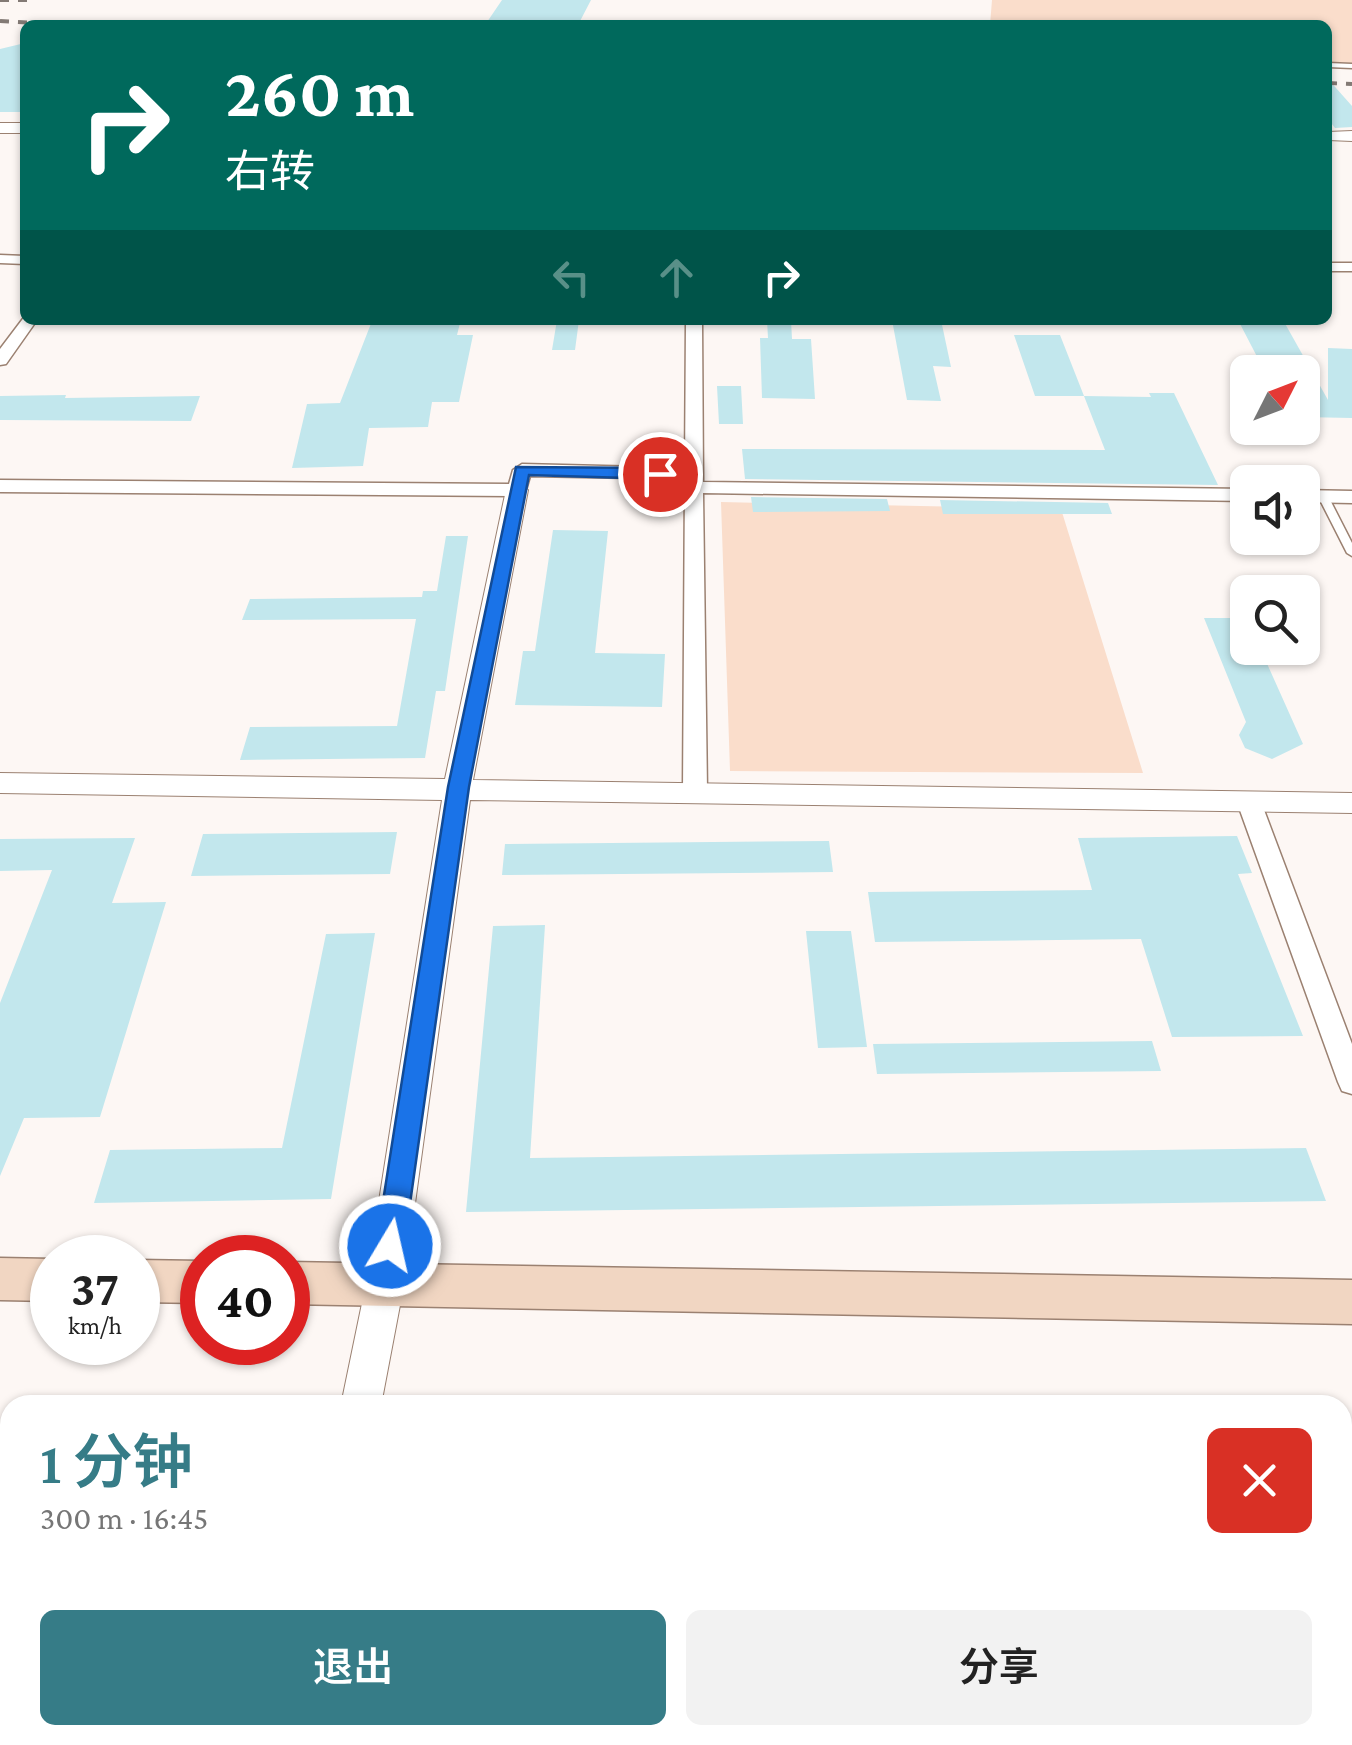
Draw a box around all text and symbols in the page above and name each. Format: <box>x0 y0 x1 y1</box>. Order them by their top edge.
text: 260 m <box>225 53 414 131</box>
icon: right <box>60 60 190 190</box>
text: 右转 <box>225 147 315 197</box>
icon: left <box>544 250 599 305</box>
icon: ahead <box>649 250 704 305</box>
icon: right <box>754 250 809 305</box>
north arrow <box>1230 355 1320 445</box>
map controls <box>1230 355 1320 665</box>
pin <box>618 432 703 517</box>
icon: arrive <box>633 447 688 502</box>
button: sound <box>1230 465 1320 555</box>
button: search <box>1230 575 1320 665</box>
position arrow <box>338 1194 442 1298</box>
speed limit sign: 40 <box>180 1235 310 1365</box>
text: 37 <box>71 1260 119 1316</box>
text: km/h <box>68 1312 122 1339</box>
button: close <box>1207 1428 1312 1533</box>
text: 1 分钟 <box>40 1429 193 1496</box>
text: 300 m · 16:45 <box>40 1500 208 1536</box>
button: 退出 <box>40 1610 666 1725</box>
button: 分享 <box>686 1610 1312 1725</box>

